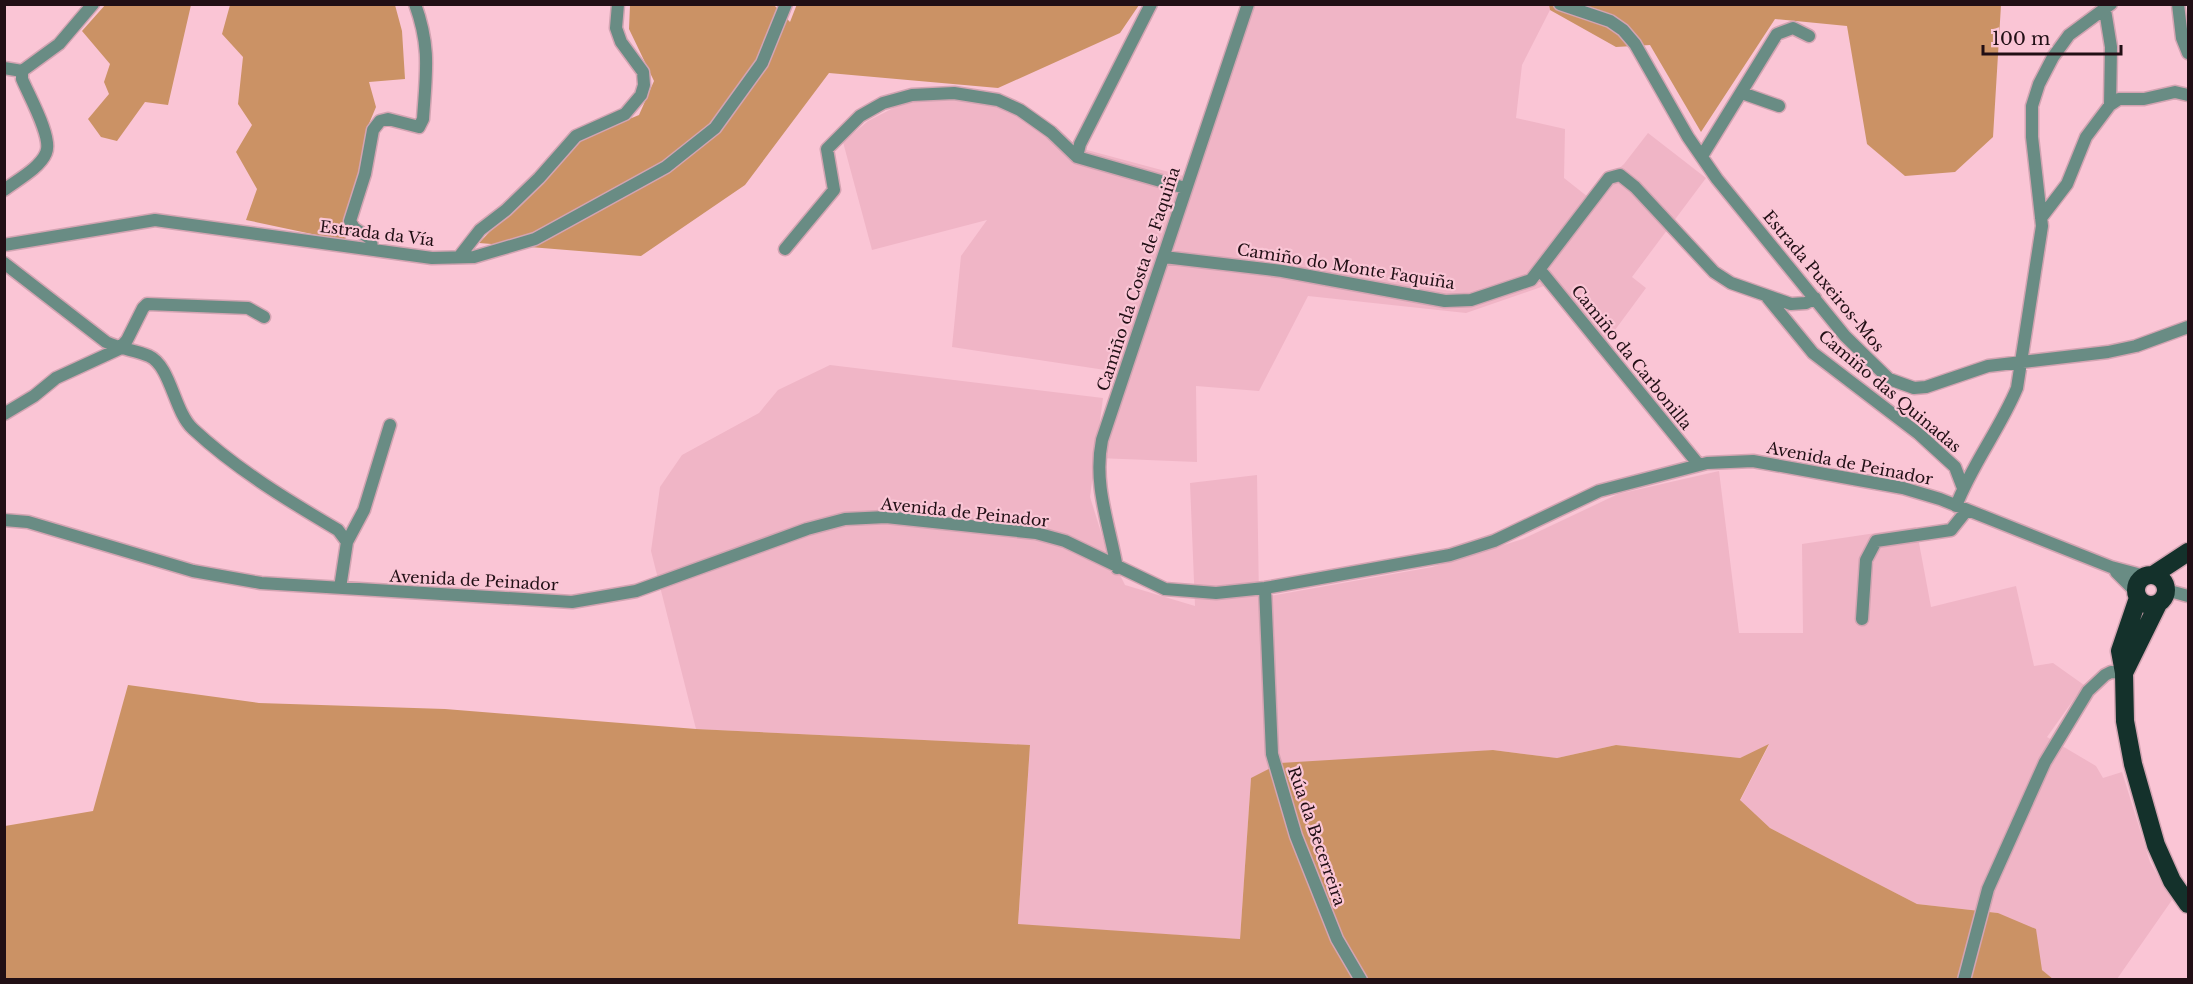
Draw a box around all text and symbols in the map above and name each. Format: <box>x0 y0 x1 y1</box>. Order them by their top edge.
scale bar <box>1983 18 2121 56</box>
text: 100 m <box>1992 28 2050 50</box>
street label: Camiño da Costa de Faquiña <box>1092 164 1184 394</box>
street label: Estrada Puxeiros-Mos <box>1759 206 1889 356</box>
street label: Estrada da Vía <box>319 216 436 250</box>
street label: Camiño do Monte Faquiña <box>1236 239 1456 293</box>
street label: Camiño da Carbonilla <box>1567 281 1697 434</box>
street label: Camiño das Quinadas <box>1815 325 1965 457</box>
street label: Avenida de Peinador <box>1764 437 1935 489</box>
street label: Avenida de Peinador <box>879 493 1050 531</box>
street label: Avenida de Peinador <box>388 566 559 594</box>
street label: Rúa da Becerreira <box>1284 764 1350 908</box>

